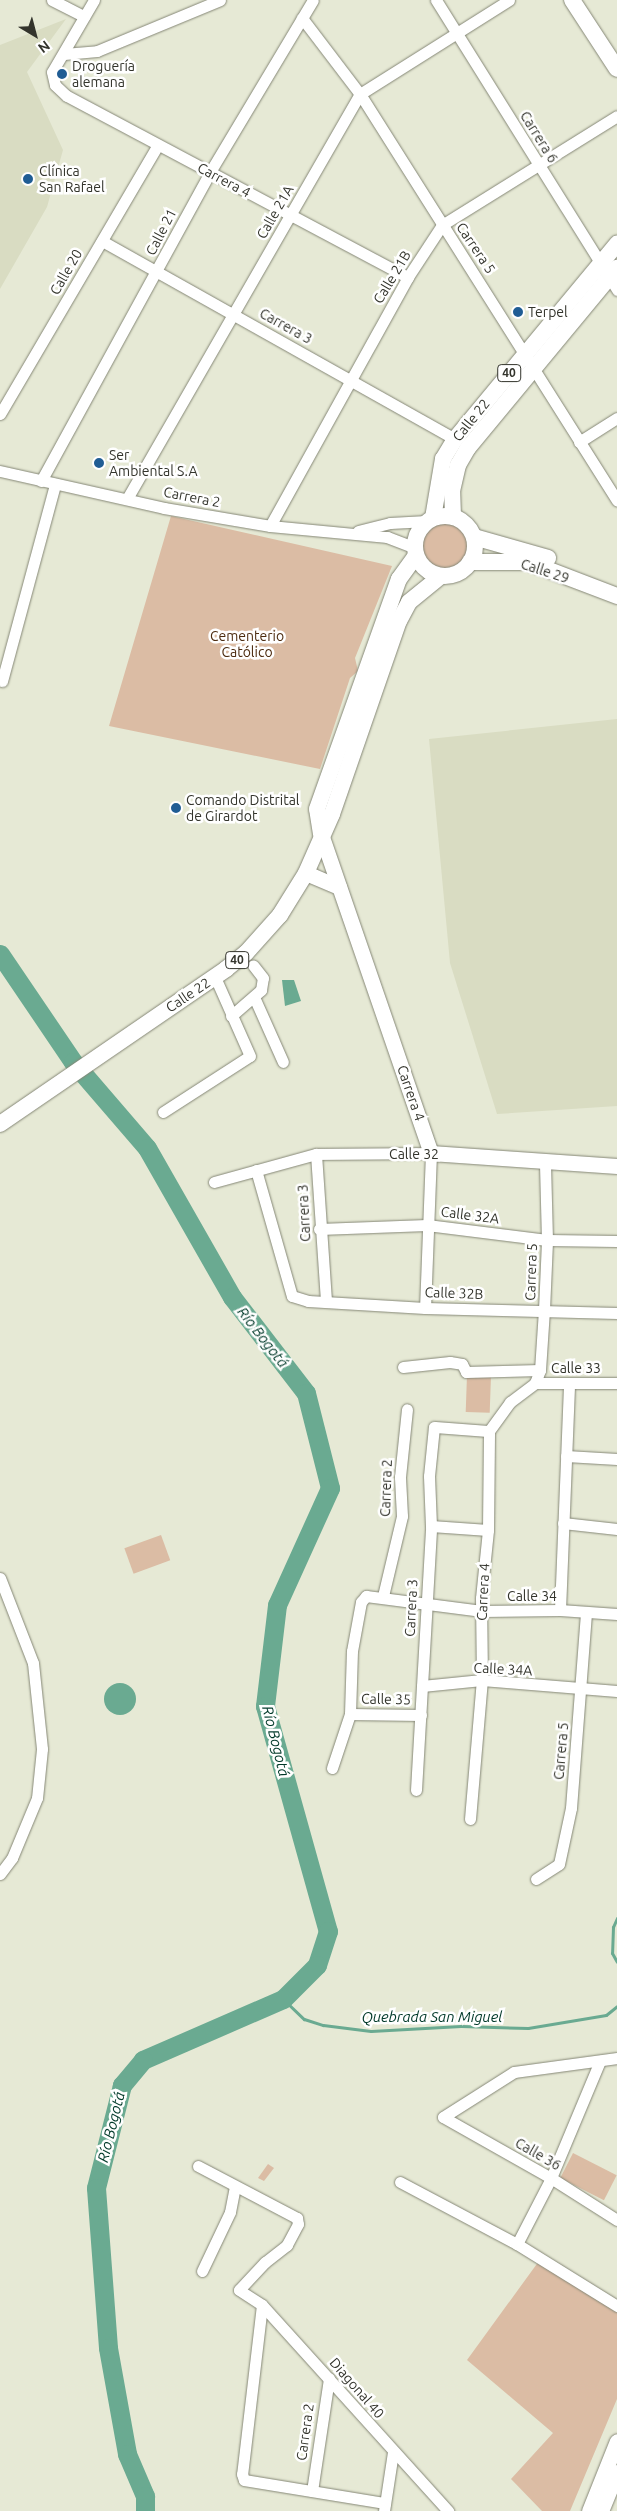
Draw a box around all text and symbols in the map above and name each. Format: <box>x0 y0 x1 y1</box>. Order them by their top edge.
north arrow <box>10 10 60 60</box>
text: N <box>35 37 53 57</box>
place label: Droguería alemana <box>72 58 135 90</box>
marker: Droguería alemana <box>56 68 68 80</box>
street label: Carrera 6 <box>517 108 561 166</box>
street label: Carrera 4 <box>195 159 253 201</box>
place label: Clínica San Rafael <box>39 163 105 196</box>
marker: Clínica San Rafael <box>21 172 35 186</box>
street label: Calle 21A <box>253 182 297 242</box>
street label: Calle 21 <box>142 206 180 258</box>
street label: Carrera 5 <box>453 219 499 277</box>
street label: Calle 20 <box>46 246 86 298</box>
street label: Calle 21B <box>370 247 414 307</box>
place label: Terpel <box>528 304 568 320</box>
street label: Carrera 3 <box>257 305 315 347</box>
marker: Terpel <box>512 306 524 318</box>
road number: 40 <box>496 363 522 382</box>
street label: Calle 22 <box>449 395 493 445</box>
place label: Ser Ambiental S.A <box>109 447 197 480</box>
marker: Ser Ambiental S.A <box>93 457 105 469</box>
street label: Carrera 2 <box>162 483 222 511</box>
street label: Calle 29 <box>519 555 571 587</box>
park label: Cementerio Católico <box>210 628 284 660</box>
place label: Comando Distrital de Girardot <box>186 792 300 824</box>
marker: Comando Distrital de Girardot <box>170 802 182 814</box>
road number: 40 <box>224 950 250 970</box>
street label: Calle 22 <box>163 974 213 1016</box>
street label: Carrera 4 <box>394 1063 428 1123</box>
street label: Calle 32 <box>389 1146 439 1162</box>
street label: Carrera 3 <box>294 1184 314 1242</box>
street label: Calle 32A <box>440 1203 500 1227</box>
street label: Carrera 5 <box>522 1243 540 1301</box>
street label: Calle 32B <box>424 1284 484 1302</box>
water label: Río Bogotá <box>234 1303 292 1371</box>
street label: Calle 33 <box>551 1360 601 1376</box>
street label: Carrera 2 <box>377 1459 395 1517</box>
street label: Carrera 4 <box>473 1563 493 1621</box>
street label: Carrera 3 <box>401 1579 421 1637</box>
street label: Calle 34 <box>507 1588 557 1604</box>
street label: Calle 34A <box>473 1659 533 1679</box>
street label: Calle 35 <box>361 1690 411 1708</box>
water label: Río Bogotá <box>259 1704 293 1778</box>
street label: Carrera 5 <box>550 1722 572 1780</box>
water label: Quebrada San Miguel <box>362 2008 502 2026</box>
water label: Río Bogotá <box>94 2090 128 2164</box>
street label: Calle 36 <box>512 2134 564 2174</box>
street label: Diagonal 40 <box>326 2354 388 2422</box>
street label: Carrera 2 <box>293 2402 317 2462</box>

